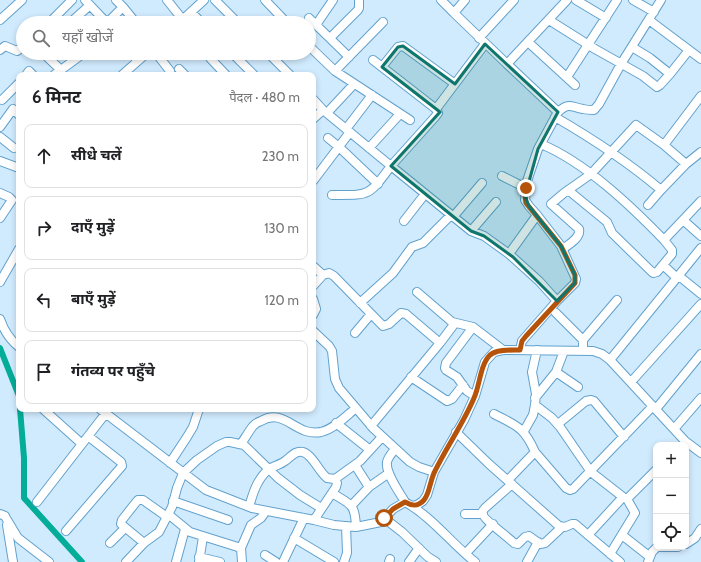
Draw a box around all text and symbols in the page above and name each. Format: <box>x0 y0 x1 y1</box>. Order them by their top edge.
search box <box>16 16 316 60</box>
icon: search <box>30 27 52 49</box>
text: यहाँ खोजें <box>62 28 113 46</box>
text: 6 मिनट <box>32 87 81 107</box>
text: पैदल · 480 m <box>229 89 300 105</box>
icon: ahead <box>33 145 55 167</box>
text: सीधे चलें <box>71 146 122 164</box>
text: 230 m <box>262 148 299 164</box>
route end <box>517 179 535 197</box>
icon: right <box>33 217 55 239</box>
text: दाएँ मुड़ें <box>71 218 115 236</box>
text: 130 m <box>264 220 299 236</box>
icon: left <box>33 289 55 311</box>
text: बाएँ मुड़ें <box>71 290 116 308</box>
text: 120 m <box>265 292 299 308</box>
icon: arrive <box>33 361 55 383</box>
text: गंतव्य पर पहुँचे <box>71 362 155 380</box>
map controls <box>653 442 689 550</box>
button: + <box>653 442 689 478</box>
button: − <box>653 478 689 514</box>
route start <box>375 509 393 527</box>
button: locate <box>653 514 689 550</box>

